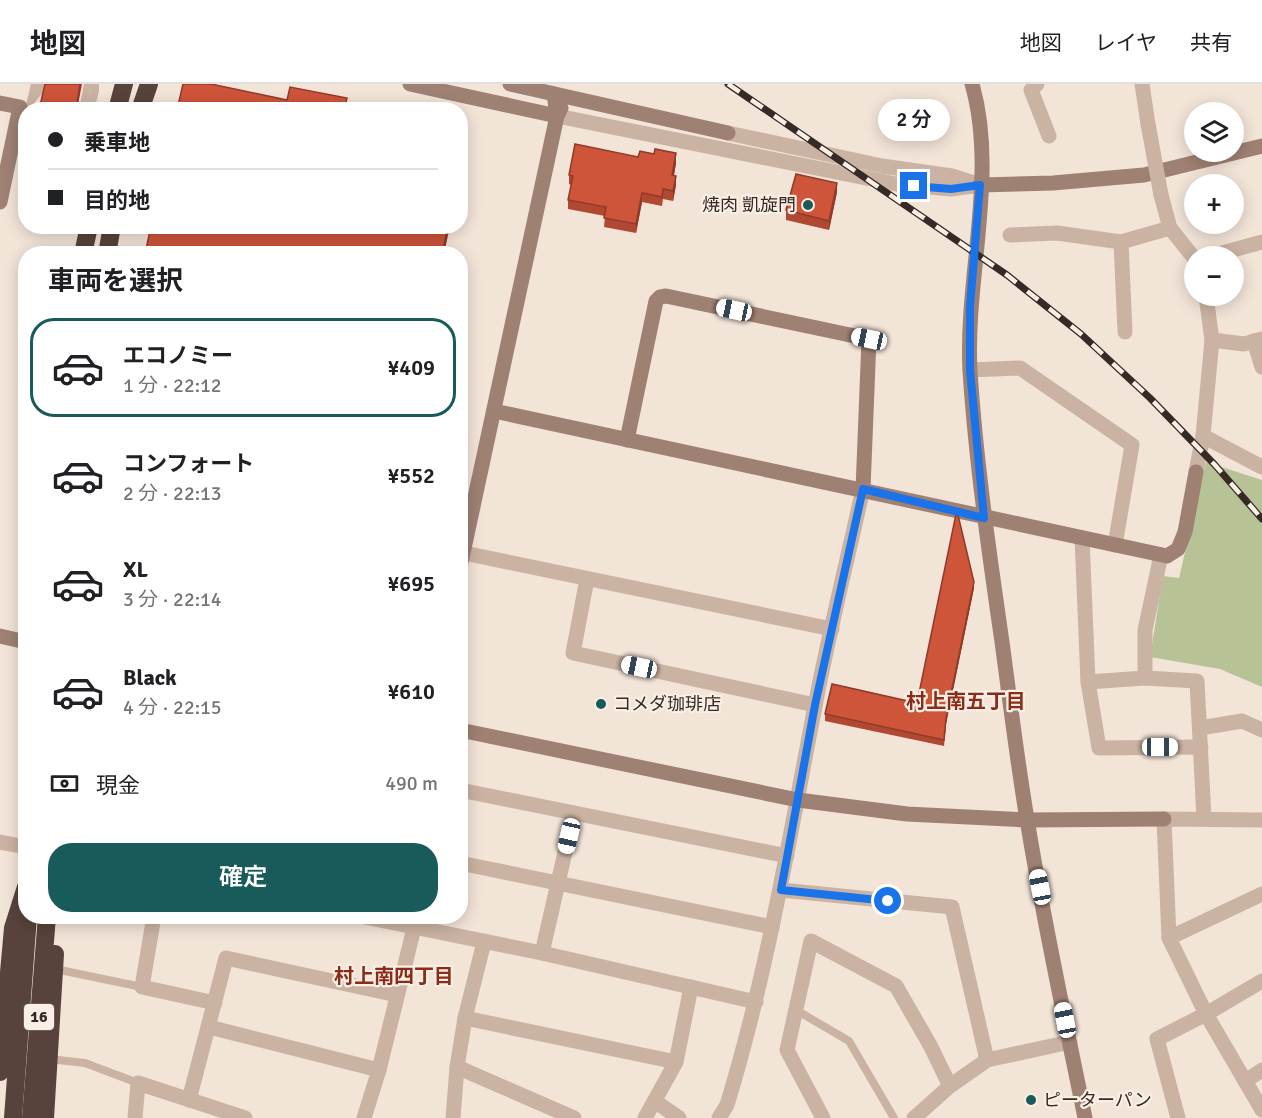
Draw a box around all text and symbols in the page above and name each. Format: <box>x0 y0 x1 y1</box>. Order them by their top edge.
text: 地図 <box>30 27 86 61</box>
text: 地図 <box>1020 30 1062 56</box>
text: レイヤ <box>1095 30 1157 56</box>
text: 共有 <box>1190 30 1232 56</box>
callout: 2 分 <box>878 99 950 141</box>
map controls <box>1184 102 1244 306</box>
button: layers <box>1184 102 1244 162</box>
text: 2 分 <box>896 107 932 132</box>
text: 乗車地 <box>84 129 150 156</box>
route end <box>900 172 927 199</box>
button: + <box>1184 174 1244 234</box>
text: 目的地 <box>84 187 150 214</box>
place label: 焼肉 凱旋門 <box>702 194 796 216</box>
marker: 焼肉 凱旋門 <box>801 198 815 212</box>
button: − <box>1184 246 1244 306</box>
text: 車両を選択 <box>48 265 183 298</box>
car <box>715 297 753 323</box>
car <box>850 326 888 352</box>
icon: car <box>51 341 105 395</box>
text: エコノミー <box>123 342 233 369</box>
text: ¥409 <box>387 354 435 381</box>
text: 1 分 · 22:12 <box>123 373 222 398</box>
icon: car <box>51 449 105 503</box>
text: コンフォート <box>123 450 254 477</box>
text: ¥552 <box>387 462 435 489</box>
text: 2 分 · 22:13 <box>123 481 222 506</box>
text: XL <box>123 556 148 583</box>
icon: car <box>51 557 105 611</box>
text: ¥695 <box>387 570 435 597</box>
text: 3 分 · 22:14 <box>123 587 222 612</box>
car <box>620 654 658 680</box>
text: Black <box>123 664 177 691</box>
icon: car <box>51 665 105 719</box>
text: ¥610 <box>387 678 435 705</box>
district label: 村上南五丁目 <box>906 689 1026 714</box>
place label: コメダ珈琲店 <box>613 693 721 715</box>
text: 4 分 · 22:15 <box>123 695 222 720</box>
marker: コメダ珈琲店 <box>594 697 608 711</box>
car <box>1142 738 1178 756</box>
icon: cash <box>48 767 81 800</box>
text: 490 m <box>385 771 438 796</box>
text: 現金 <box>96 772 140 799</box>
car <box>556 816 582 856</box>
button: 確定 <box>48 843 438 912</box>
car <box>1028 868 1052 906</box>
route start <box>874 887 901 914</box>
district label: 村上南四丁目 <box>334 964 454 989</box>
car <box>1053 1001 1077 1039</box>
road number: 16 <box>24 1004 54 1030</box>
place label: ピーターパン <box>1043 1089 1152 1111</box>
marker: ピーターパン <box>1024 1093 1038 1107</box>

